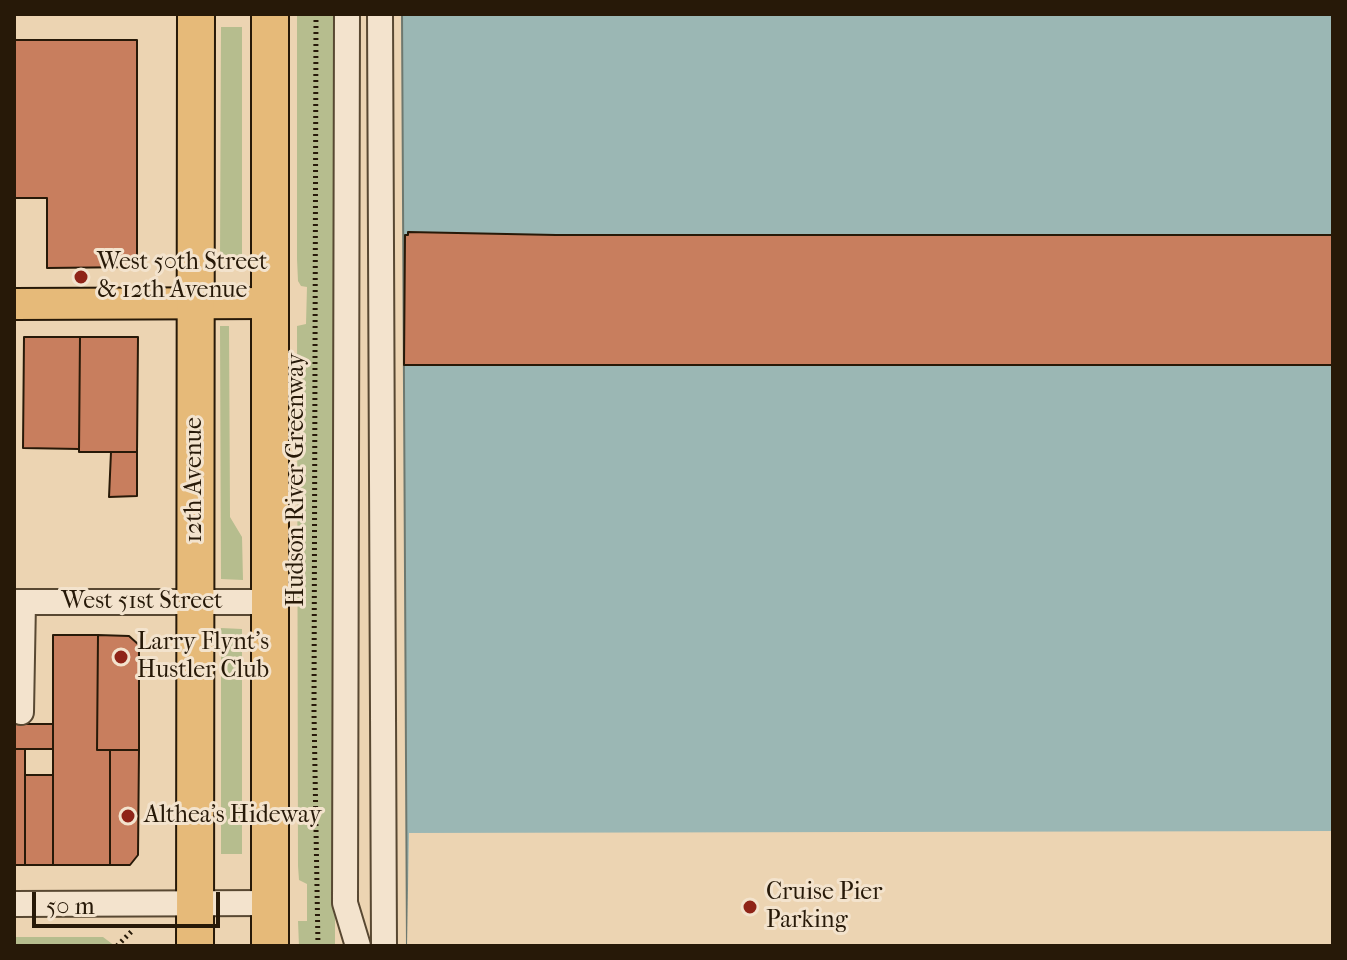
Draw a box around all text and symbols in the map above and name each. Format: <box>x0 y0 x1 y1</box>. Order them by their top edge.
place label: West 50th Street & 12th Avenue <box>97 249 267 305</box>
marker: West 50th Street & 12th Avenue <box>72 268 90 286</box>
street label: Hudson River Greenway <box>283 353 311 607</box>
street label: 12th Avenue <box>181 417 209 543</box>
street label: West 51st Street <box>61 588 223 616</box>
place label: Larry Flynt's Hustler Club <box>137 629 269 685</box>
marker: Larry Flynt's Hustler Club <box>112 648 130 666</box>
place label: Althea’s Hideway <box>144 802 321 830</box>
marker: Althea’s Hideway <box>119 807 137 825</box>
scale bar <box>36 876 224 926</box>
place label: Cruise Pier Parking <box>766 879 882 935</box>
text: 50 m <box>46 892 95 920</box>
marker: Cruise Pier Parking <box>741 898 759 916</box>

